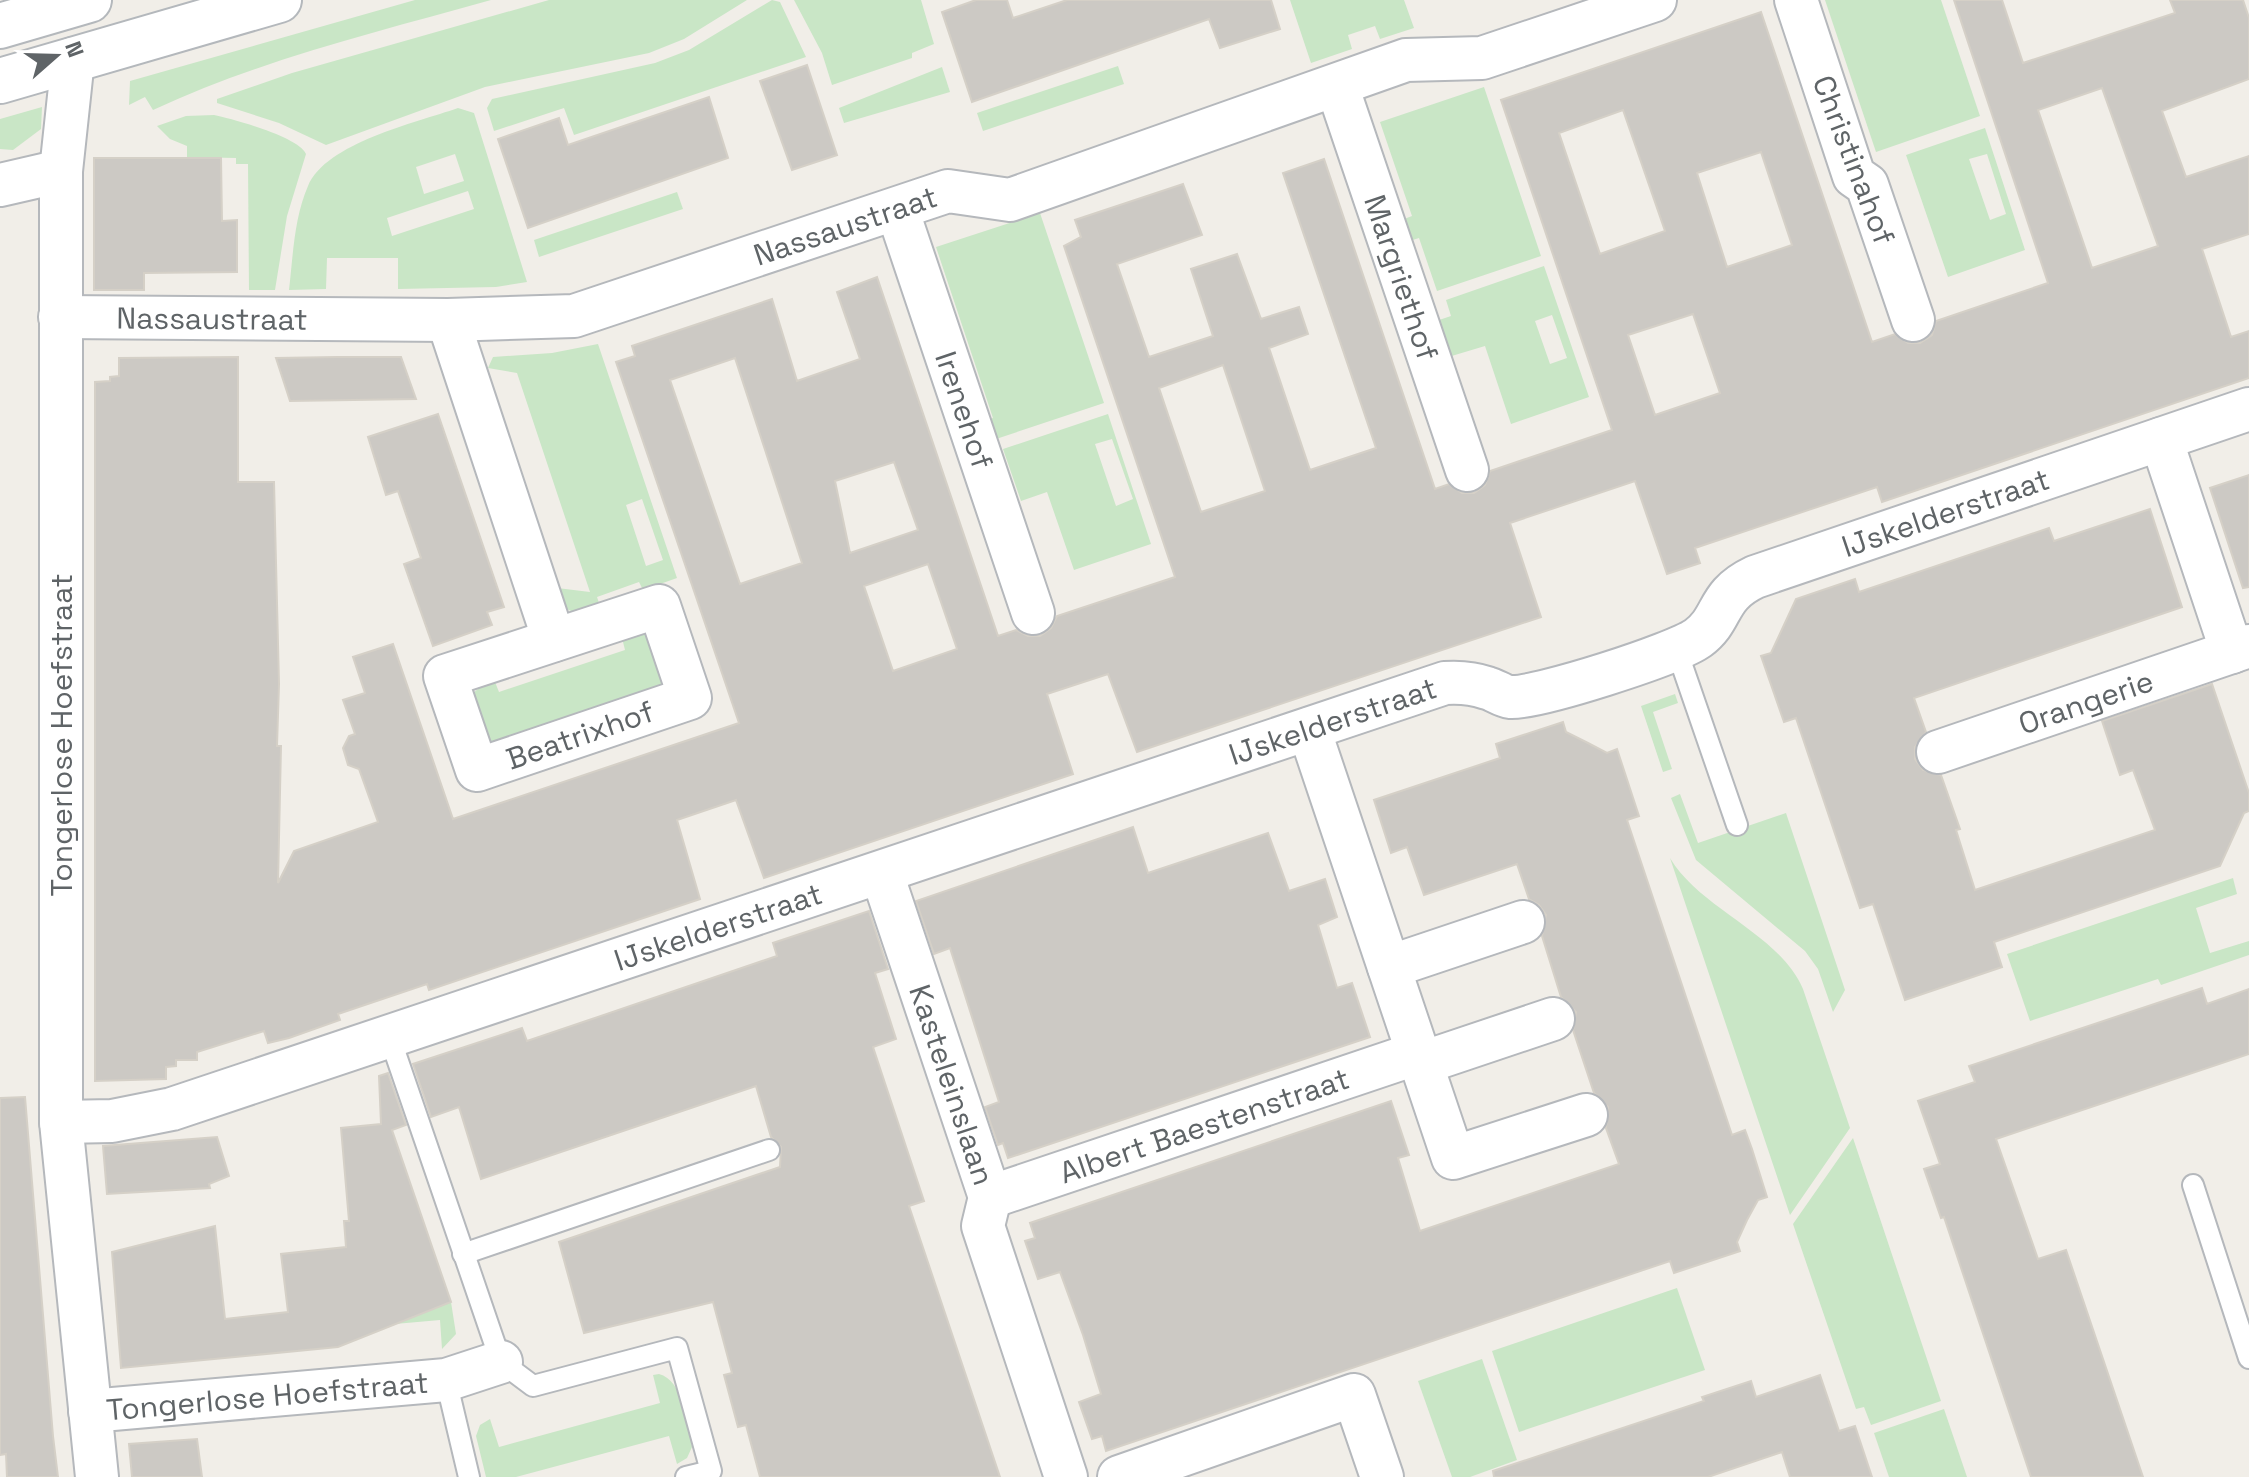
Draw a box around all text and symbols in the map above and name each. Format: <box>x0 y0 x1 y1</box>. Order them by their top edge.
north arrow <box>16 16 96 96</box>
text: N <box>59 37 90 61</box>
street label: Christinahof <box>1804 70 1904 250</box>
street label: Nassaustraat <box>748 177 942 274</box>
street label: Margriethof <box>1356 189 1448 365</box>
street label: Nassaustraat <box>116 298 308 338</box>
street label: Irenehof <box>927 346 1003 474</box>
street label: IJskelderstraat <box>1836 459 2054 566</box>
street label: Tongerlose Hoefstraat <box>42 574 81 896</box>
street label: Orangerie <box>2013 661 2158 743</box>
street label: IJskelderstraat <box>1223 668 1442 774</box>
street label: Beatrixhof <box>501 692 659 778</box>
street label: IJskelderstraat <box>609 873 827 979</box>
street label: Kasteleinslaan <box>901 979 1004 1190</box>
street label: Albert Baestenstraat <box>1054 1058 1354 1192</box>
street label: Tongerlose Hoefstraat <box>105 1362 430 1429</box>

